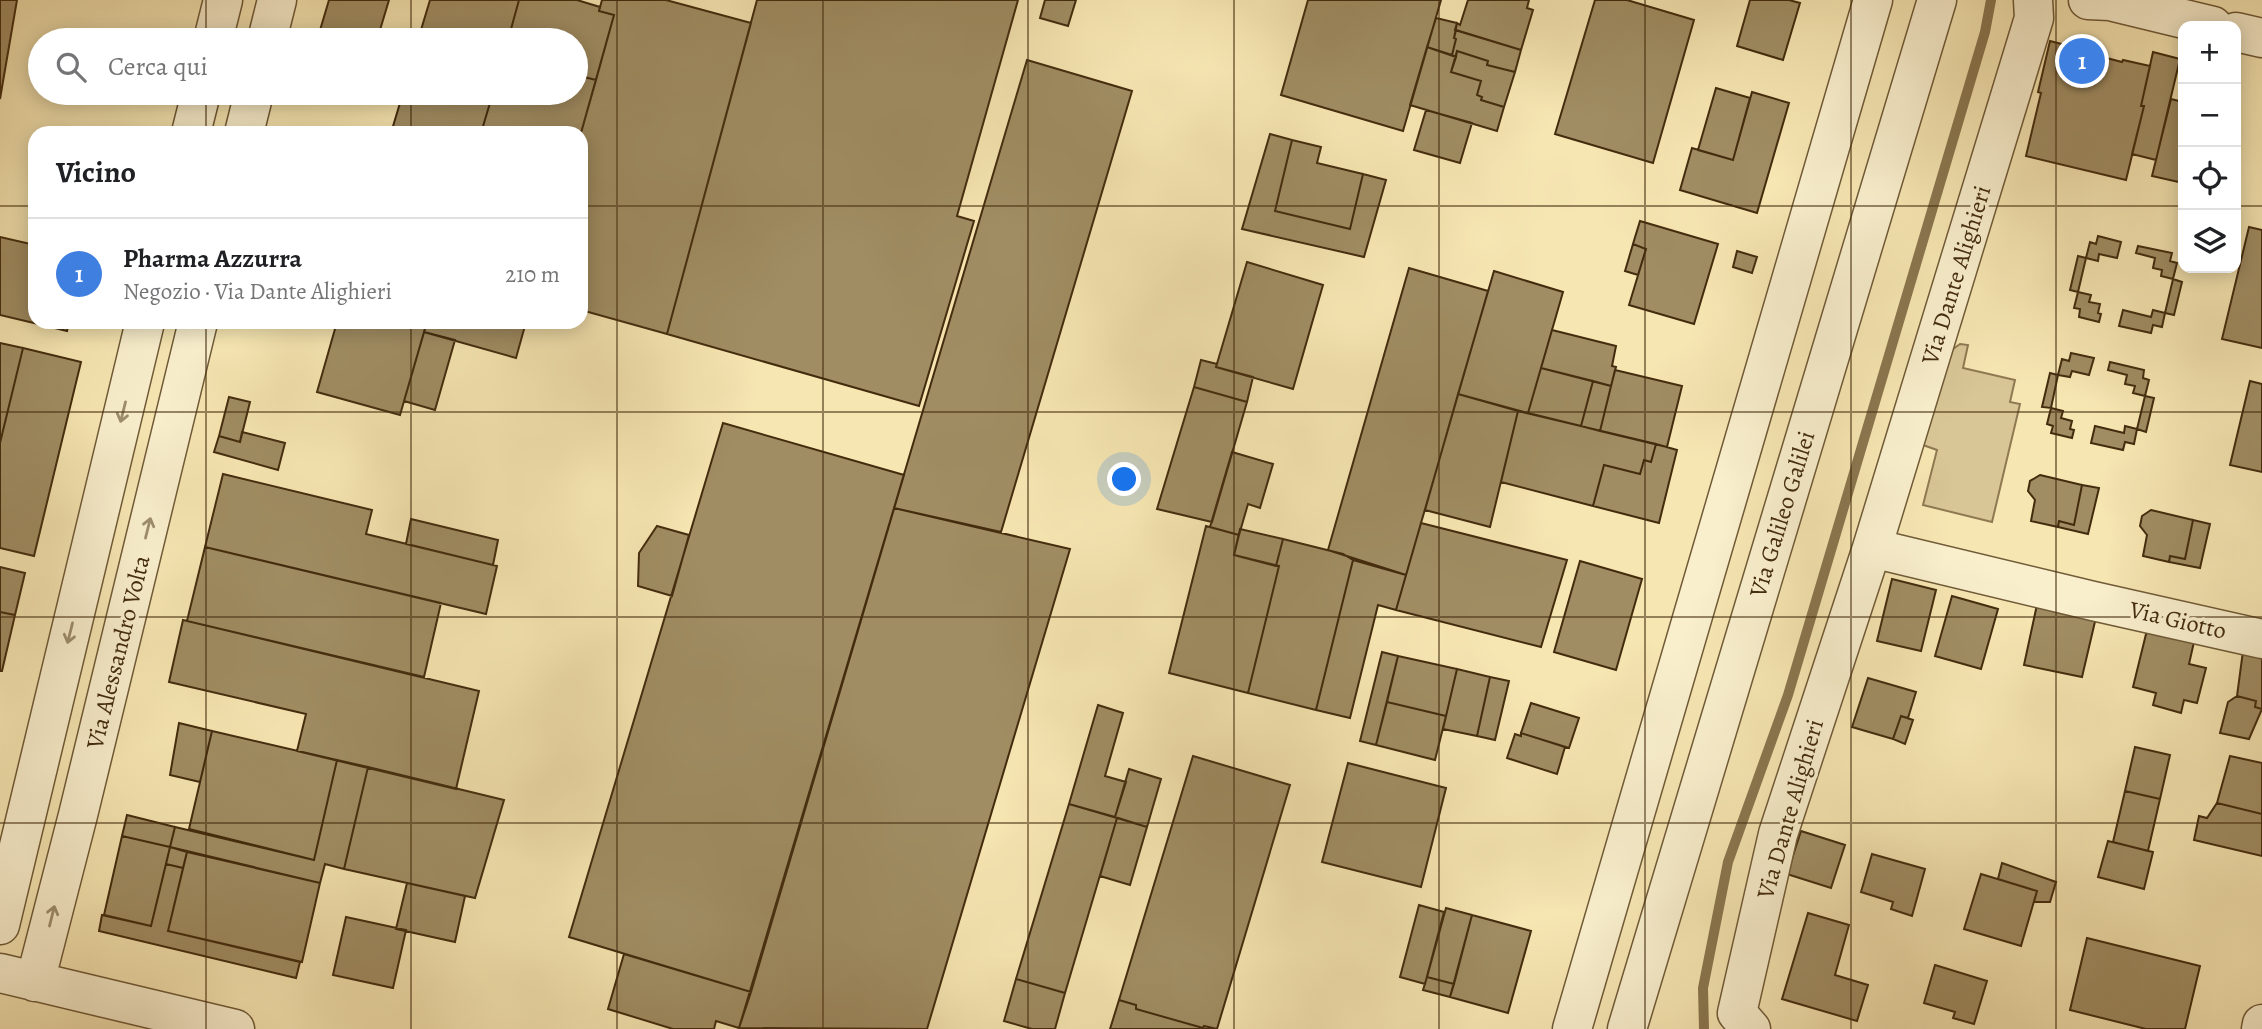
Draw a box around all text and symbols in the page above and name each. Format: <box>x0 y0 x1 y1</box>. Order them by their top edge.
map controls <box>2178 21 2241 273</box>
button: + <box>2178 21 2241 84</box>
search box <box>28 28 588 105</box>
pin: 1 <box>2059 35 2105 87</box>
icon: search <box>52 48 90 86</box>
text: Cerca qui <box>108 49 208 84</box>
button: − <box>2178 84 2241 147</box>
button: locate <box>2178 147 2241 210</box>
text: Vicino <box>56 152 136 192</box>
street label: Via Dante Alighieri <box>1913 182 1998 369</box>
button: layers <box>2178 210 2241 273</box>
text: Pharma Azzurra <box>123 241 302 276</box>
text: 1 <box>75 259 83 290</box>
text: 210 m <box>505 259 560 290</box>
text: Negozio · Via Dante Alighieri <box>123 276 392 307</box>
one-way arrow <box>116 400 129 423</box>
street label: Via Galileo Galilei <box>1741 427 1822 602</box>
your location <box>1107 462 1141 496</box>
one-way arrow <box>142 517 155 540</box>
street label: Via Alessandro Volta <box>78 551 158 753</box>
street label: Via Giotto <box>2125 593 2230 647</box>
one-way arrow <box>63 621 76 644</box>
street label: Via Dante Alighieri <box>1749 715 1831 904</box>
one-way arrow <box>46 905 59 927</box>

